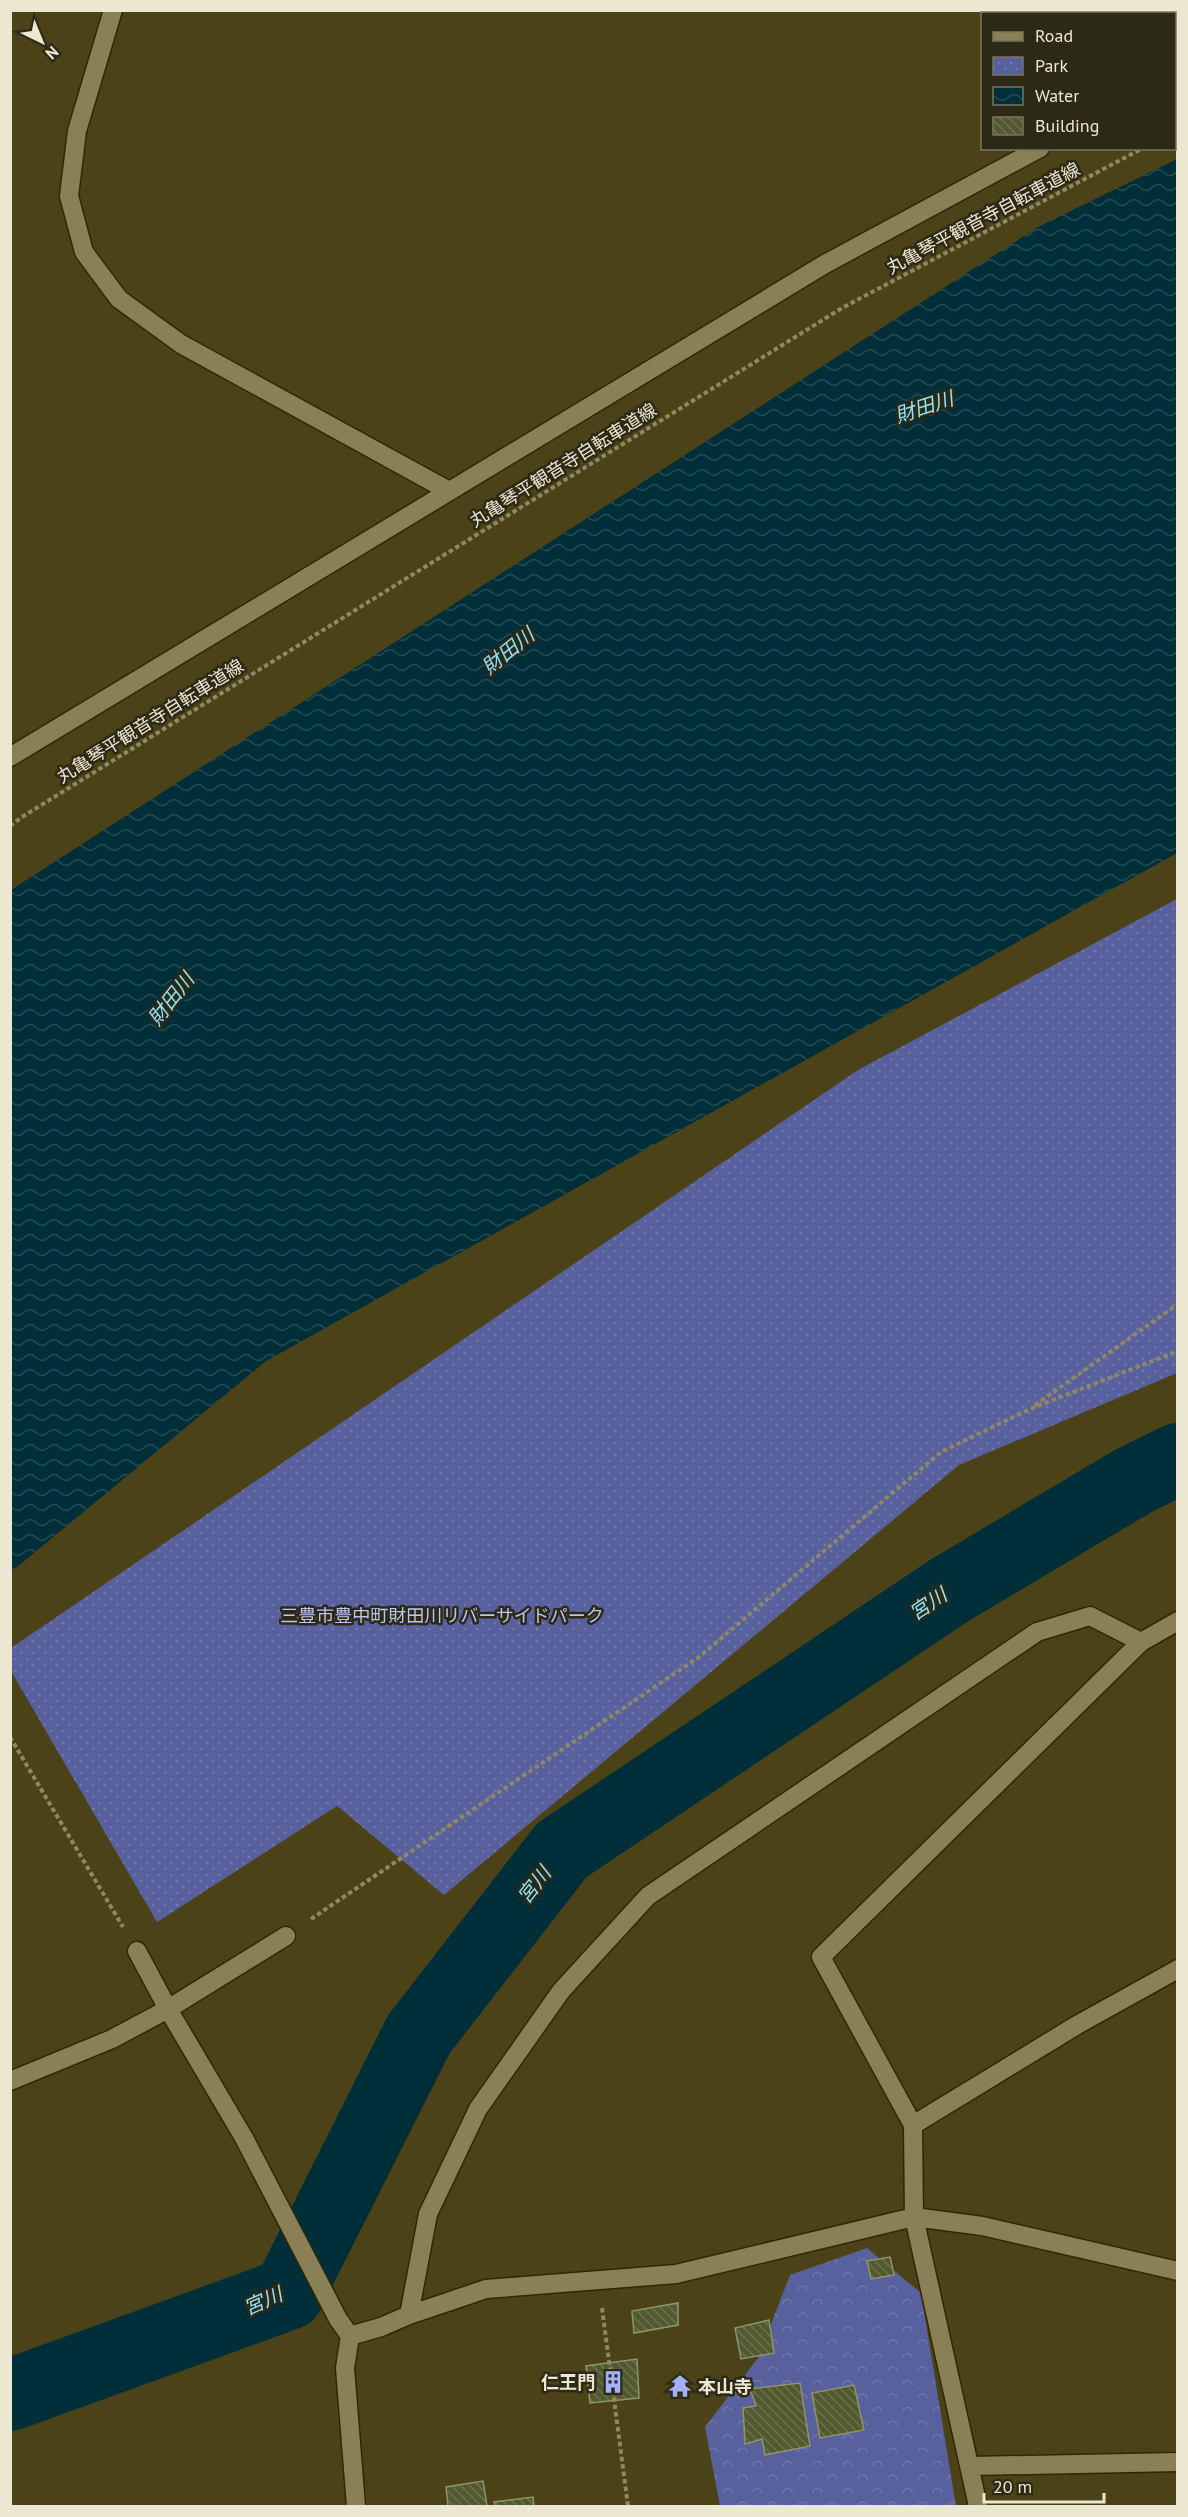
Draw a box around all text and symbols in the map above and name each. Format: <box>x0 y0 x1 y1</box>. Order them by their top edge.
north arrow <box>12 12 72 72</box>
legend <box>981 12 1176 150</box>
text: Road <box>1035 24 1073 47</box>
text: N <box>42 42 63 64</box>
text: Park <box>1035 54 1068 77</box>
text: Water <box>1035 84 1079 107</box>
text: Building <box>1035 114 1099 137</box>
street label: 丸亀琴平観音寺自転車道線 <box>882 157 1084 279</box>
water label: 財田川 <box>891 385 958 429</box>
street label: 丸亀琴平観音寺自転車道線 <box>465 398 661 532</box>
water label: 財田川 <box>477 621 541 680</box>
street label: 丸亀琴平観音寺自転車道線 <box>52 654 248 788</box>
water label: 財田川 <box>142 966 201 1031</box>
water label: 宮川 <box>904 1581 954 1626</box>
park label: 三豊市豊中町財田川リバーサイドパーク <box>280 1604 604 1627</box>
water label: 宮川 <box>511 1860 558 1909</box>
water label: 宮川 <box>239 2280 288 2321</box>
building icon: 仁王門 <box>600 2369 626 2395</box>
place label: 仁王門 <box>541 2371 595 2394</box>
temple icon: 本山寺 <box>667 2373 693 2399</box>
place label: 本山寺 <box>698 2375 752 2398</box>
scale bar <box>984 2466 1104 2504</box>
text: 20 m <box>993 2475 1032 2498</box>

